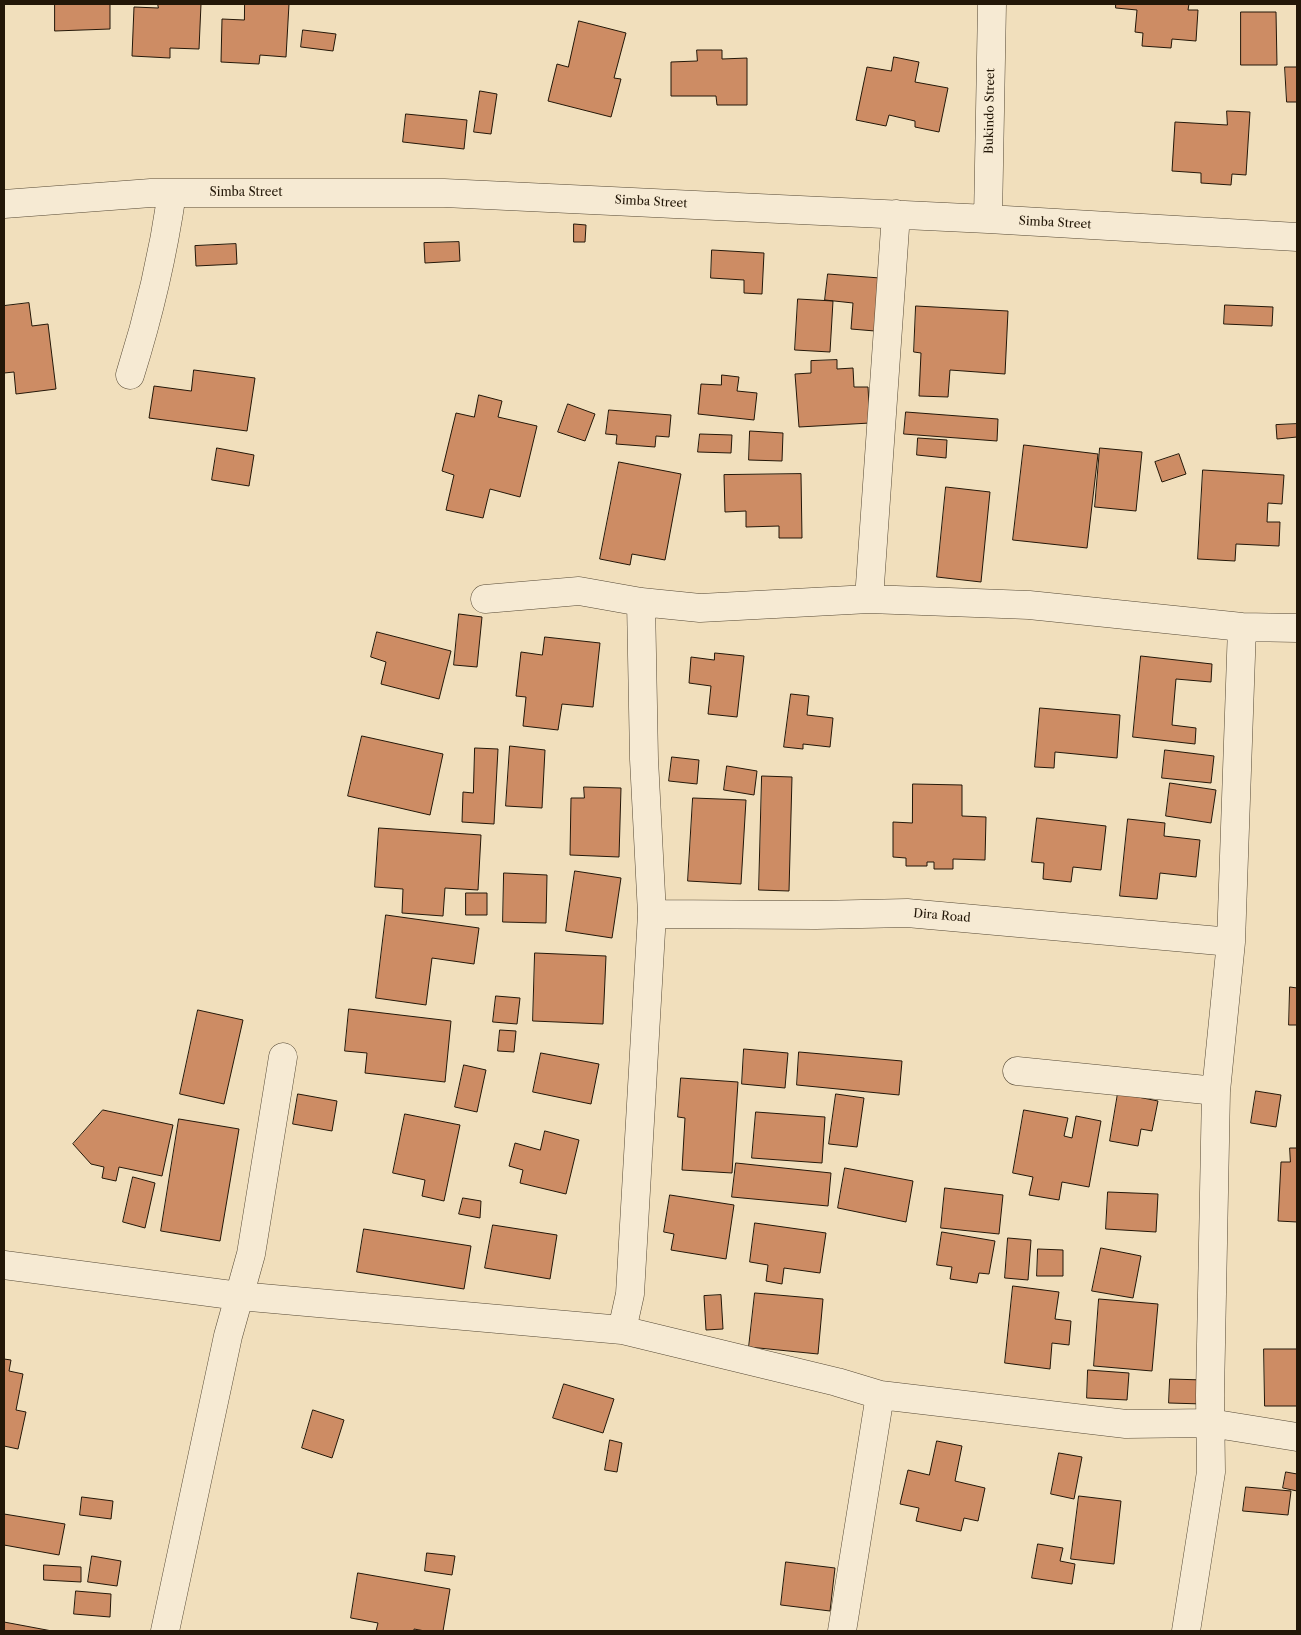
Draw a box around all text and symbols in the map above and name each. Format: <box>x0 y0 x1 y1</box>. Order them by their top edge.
street label: Bukindo Street <box>982 68 998 154</box>
street label: Simba Street <box>210 186 282 200</box>
street label: Simba Street <box>614 193 688 211</box>
street label: Simba Street <box>1018 214 1092 232</box>
street label: Dira Road <box>913 906 971 926</box>

